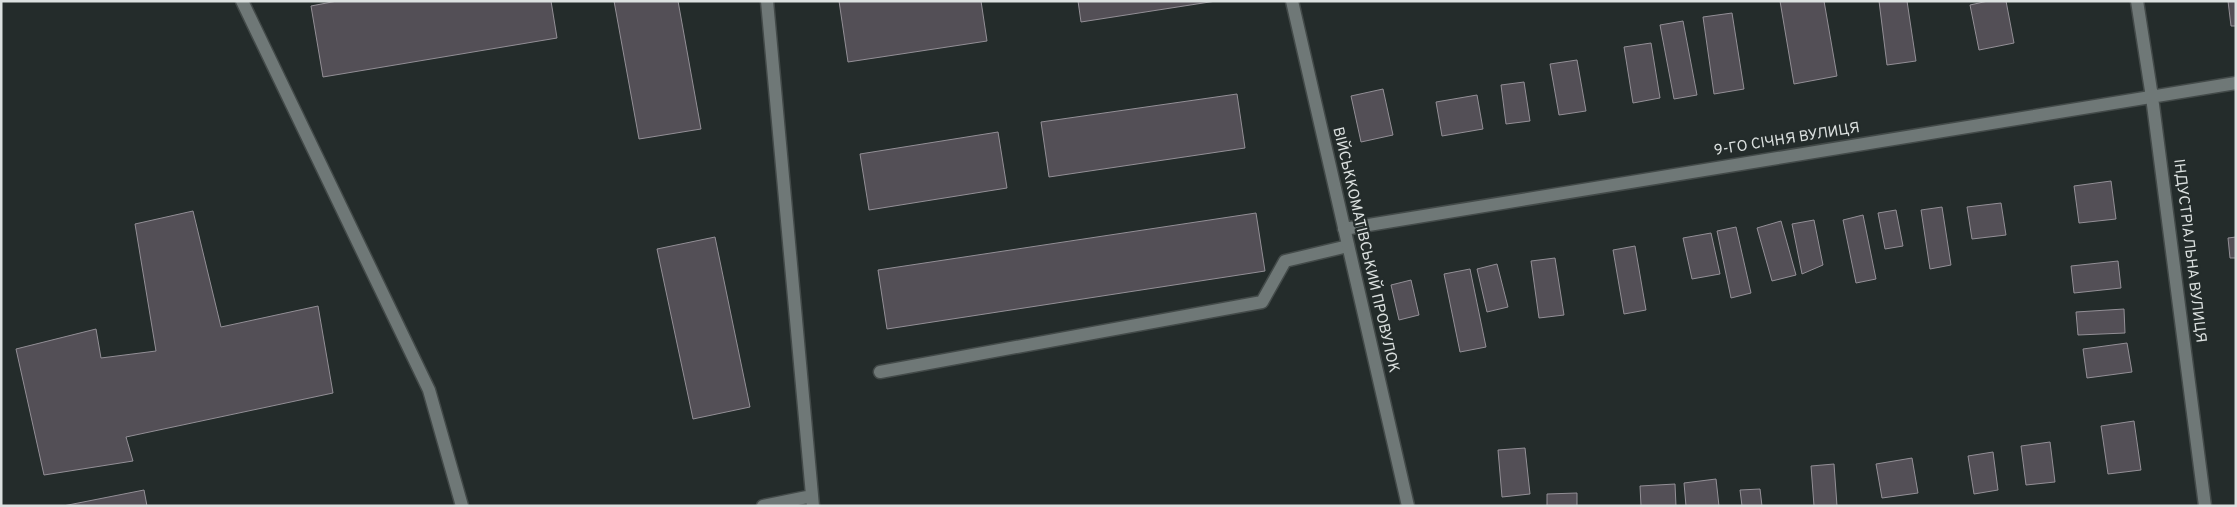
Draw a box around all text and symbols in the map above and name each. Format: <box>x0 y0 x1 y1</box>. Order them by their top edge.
street label: 9-ГО СІЧНЯ ВУЛИЦЯ <box>1713 119 1861 161</box>
street label: ВІЙСЬККОМАТІВСЬКИЙ ПРОВУЛОК <box>1327 125 1405 375</box>
street label: ІНДУСТРІАЛЬНА ВУЛИЦЯ <box>2168 158 2210 344</box>

